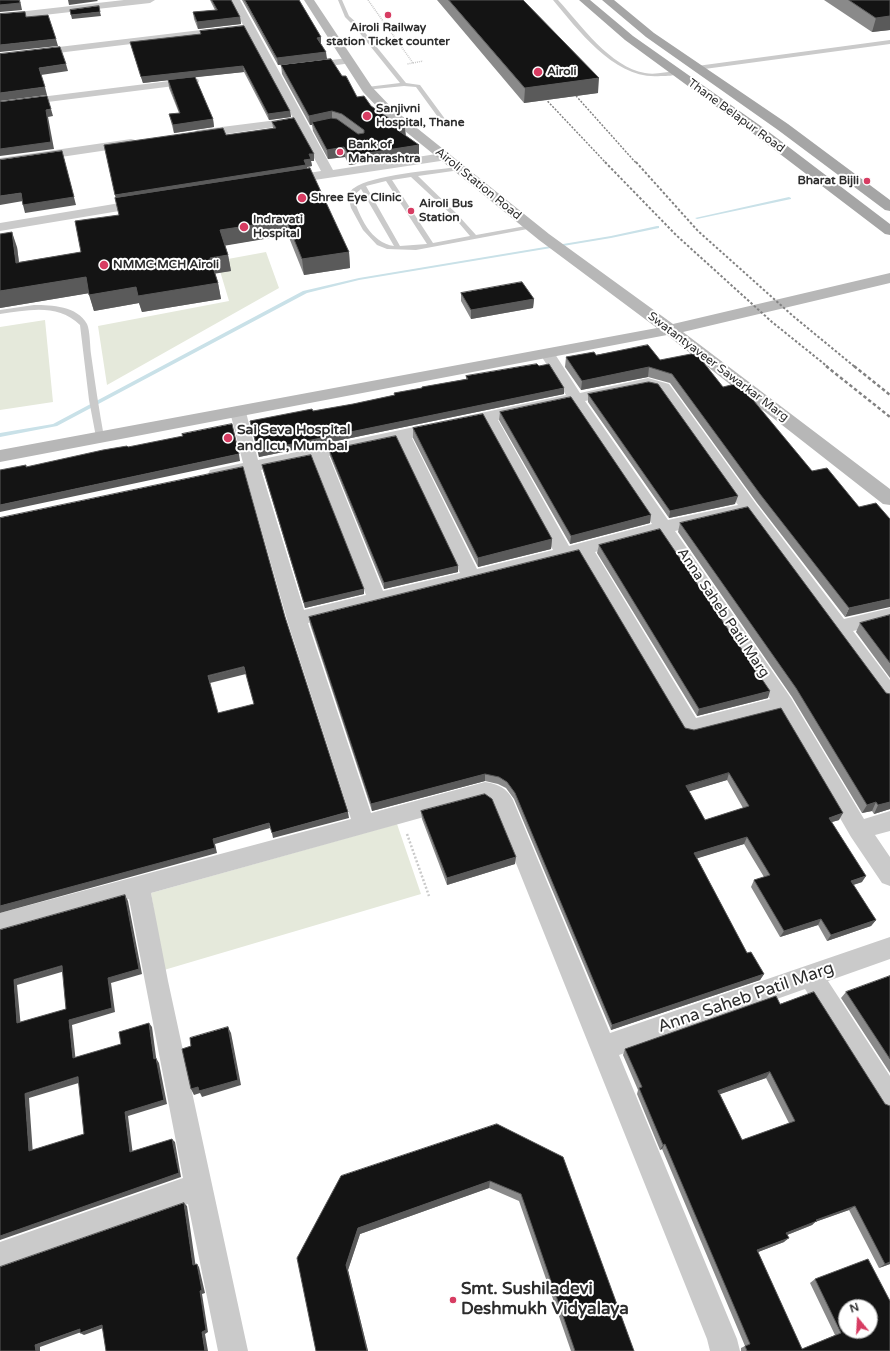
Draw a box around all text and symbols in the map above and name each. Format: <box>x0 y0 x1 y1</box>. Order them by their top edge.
marker: Airoli Railway station Ticket counter <box>383 10 393 20</box>
place label: Airoli Railway station Ticket counter <box>326 21 450 49</box>
place label: Airoli <box>547 65 577 79</box>
marker: Airoli <box>532 66 544 78</box>
street label: Thane Belapur Road <box>685 76 787 156</box>
place label: Sanjivni Hospital, Thane <box>376 102 464 130</box>
marker: Sanjivni Hospital, Thane <box>361 110 373 122</box>
place label: Bank of Maharashtra <box>348 138 421 166</box>
street label: Airoli Station Road <box>432 145 524 223</box>
marker: Bank of Maharashtra <box>335 147 345 157</box>
place label: Bharat Bijli <box>798 174 859 188</box>
marker: Bharat Bijli <box>862 176 872 186</box>
place label: Shree Eye Clinic <box>311 191 401 205</box>
marker: Shree Eye Clinic <box>296 192 308 204</box>
place label: Airoli Bus Station <box>419 197 473 225</box>
marker: Airoli Bus Station <box>406 206 416 216</box>
place label: Indravati Hospital <box>253 213 303 241</box>
marker: Indravati Hospital <box>238 221 250 233</box>
place label: NMMC MCH Airoli <box>113 258 219 272</box>
marker: NMMC MCH Airoli <box>98 259 110 271</box>
street label: Swatantyaveer Sawarkar Marg <box>645 309 791 425</box>
place label: Sai Seva Hospital and Icu, Mumbai <box>237 422 351 454</box>
marker: Sai Seva Hospital and Icu, Mumbai <box>222 432 234 444</box>
street label: Anna Saheb Patil Marg <box>673 545 773 681</box>
street label: Anna Saheb Patil Marg <box>655 958 837 1038</box>
place label: Smt. Sushiladevi Deshmukh Vidyalaya <box>461 1280 629 1320</box>
marker: Smt. Sushiladevi Deshmukh Vidyalaya <box>448 1295 458 1305</box>
north arrow <box>838 1299 878 1339</box>
text: N <box>848 1301 861 1316</box>

